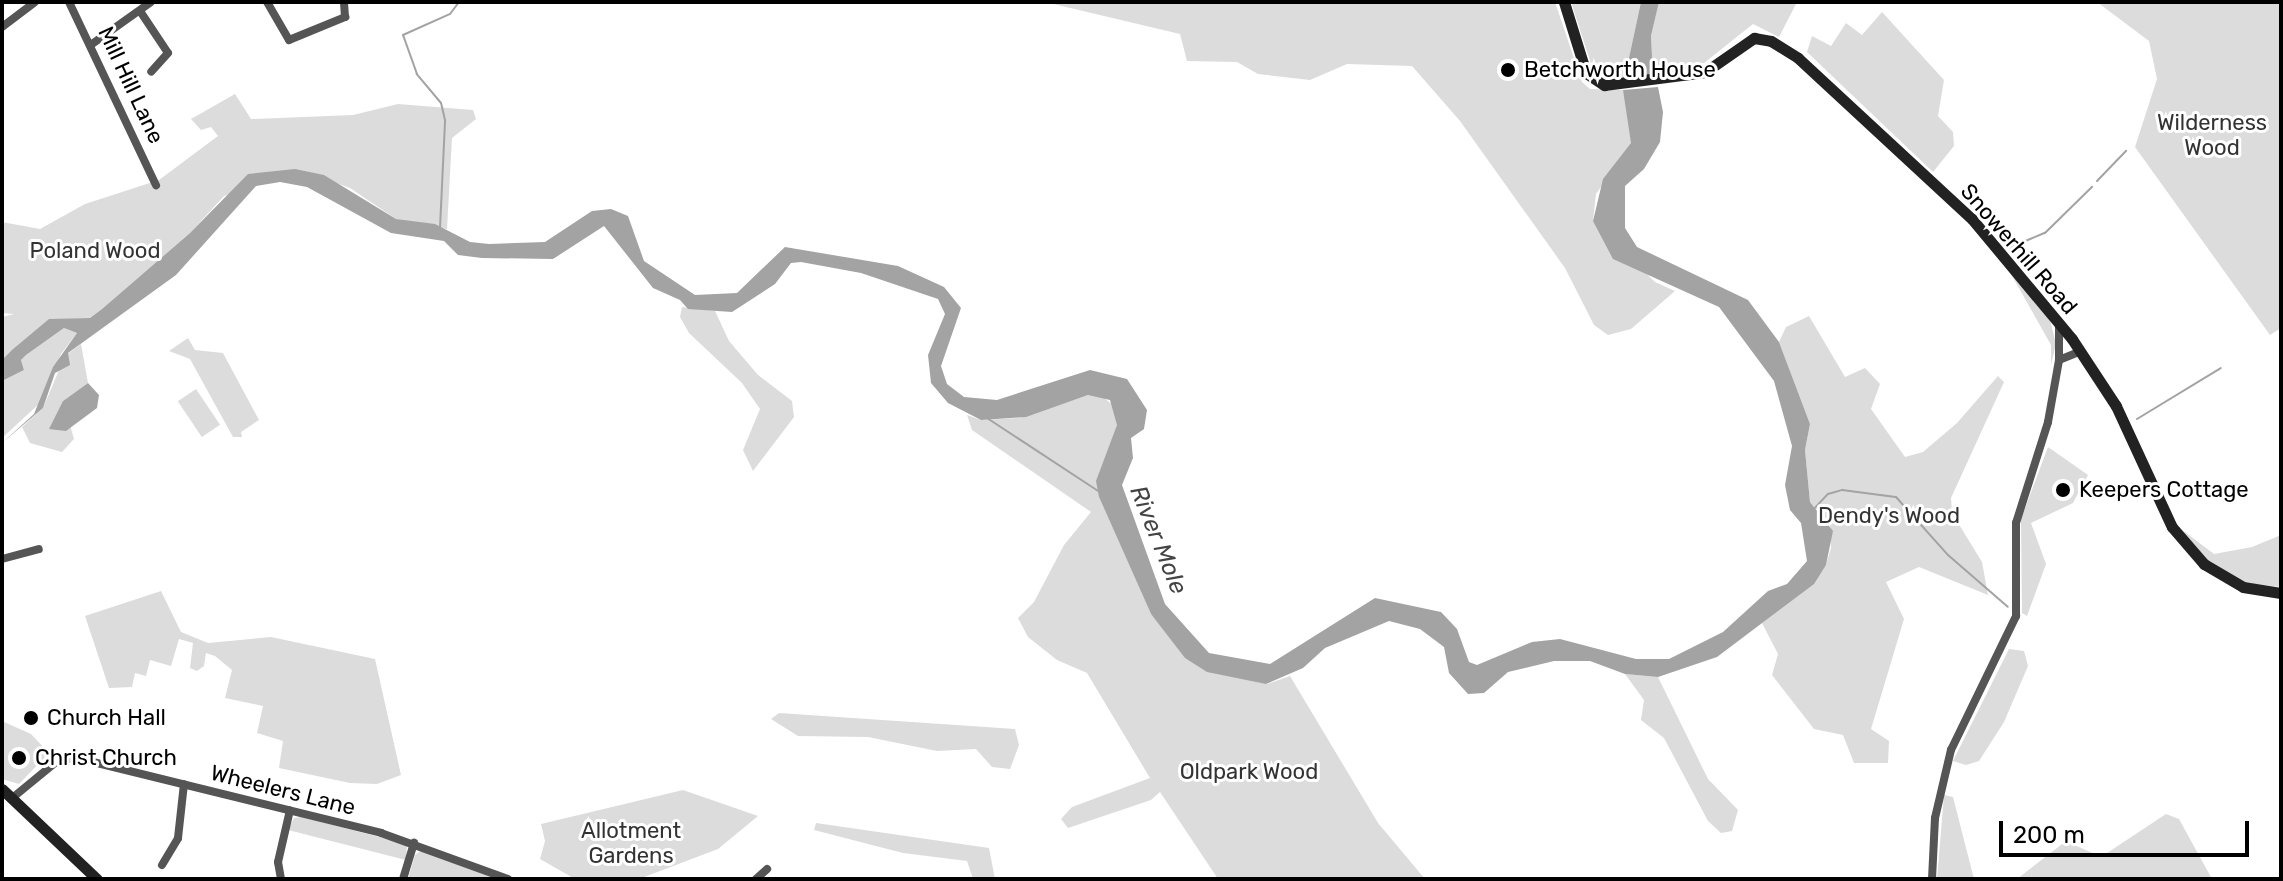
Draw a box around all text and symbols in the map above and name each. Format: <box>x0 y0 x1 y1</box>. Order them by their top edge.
street label: Mill Hill Lane <box>92 22 170 148</box>
place label: Betchworth House <box>1524 57 1716 83</box>
marker: Betchworth House <box>1499 61 1517 79</box>
park label: Wilderness Wood <box>2157 109 2267 160</box>
street label: Snowerhill Road <box>1955 178 2083 320</box>
park label: Poland Wood <box>29 238 161 264</box>
place label: Keepers Cottage <box>2079 477 2249 503</box>
water label: River Mole <box>1123 481 1193 599</box>
marker: Keepers Cottage <box>2054 481 2072 499</box>
park label: Dendy's Wood <box>1818 503 1960 529</box>
place label: Church Hall <box>47 705 166 731</box>
marker: Church Hall <box>22 709 40 727</box>
place label: Christ Church <box>35 745 177 771</box>
marker: Christ Church <box>10 749 28 767</box>
street label: Wheelers Lane <box>208 759 358 821</box>
park label: Oldpark Wood <box>1179 759 1319 785</box>
scale bar <box>2003 805 2253 855</box>
park label: Allotment Gardens <box>581 817 681 868</box>
text: 200 m <box>2013 821 2085 849</box>

